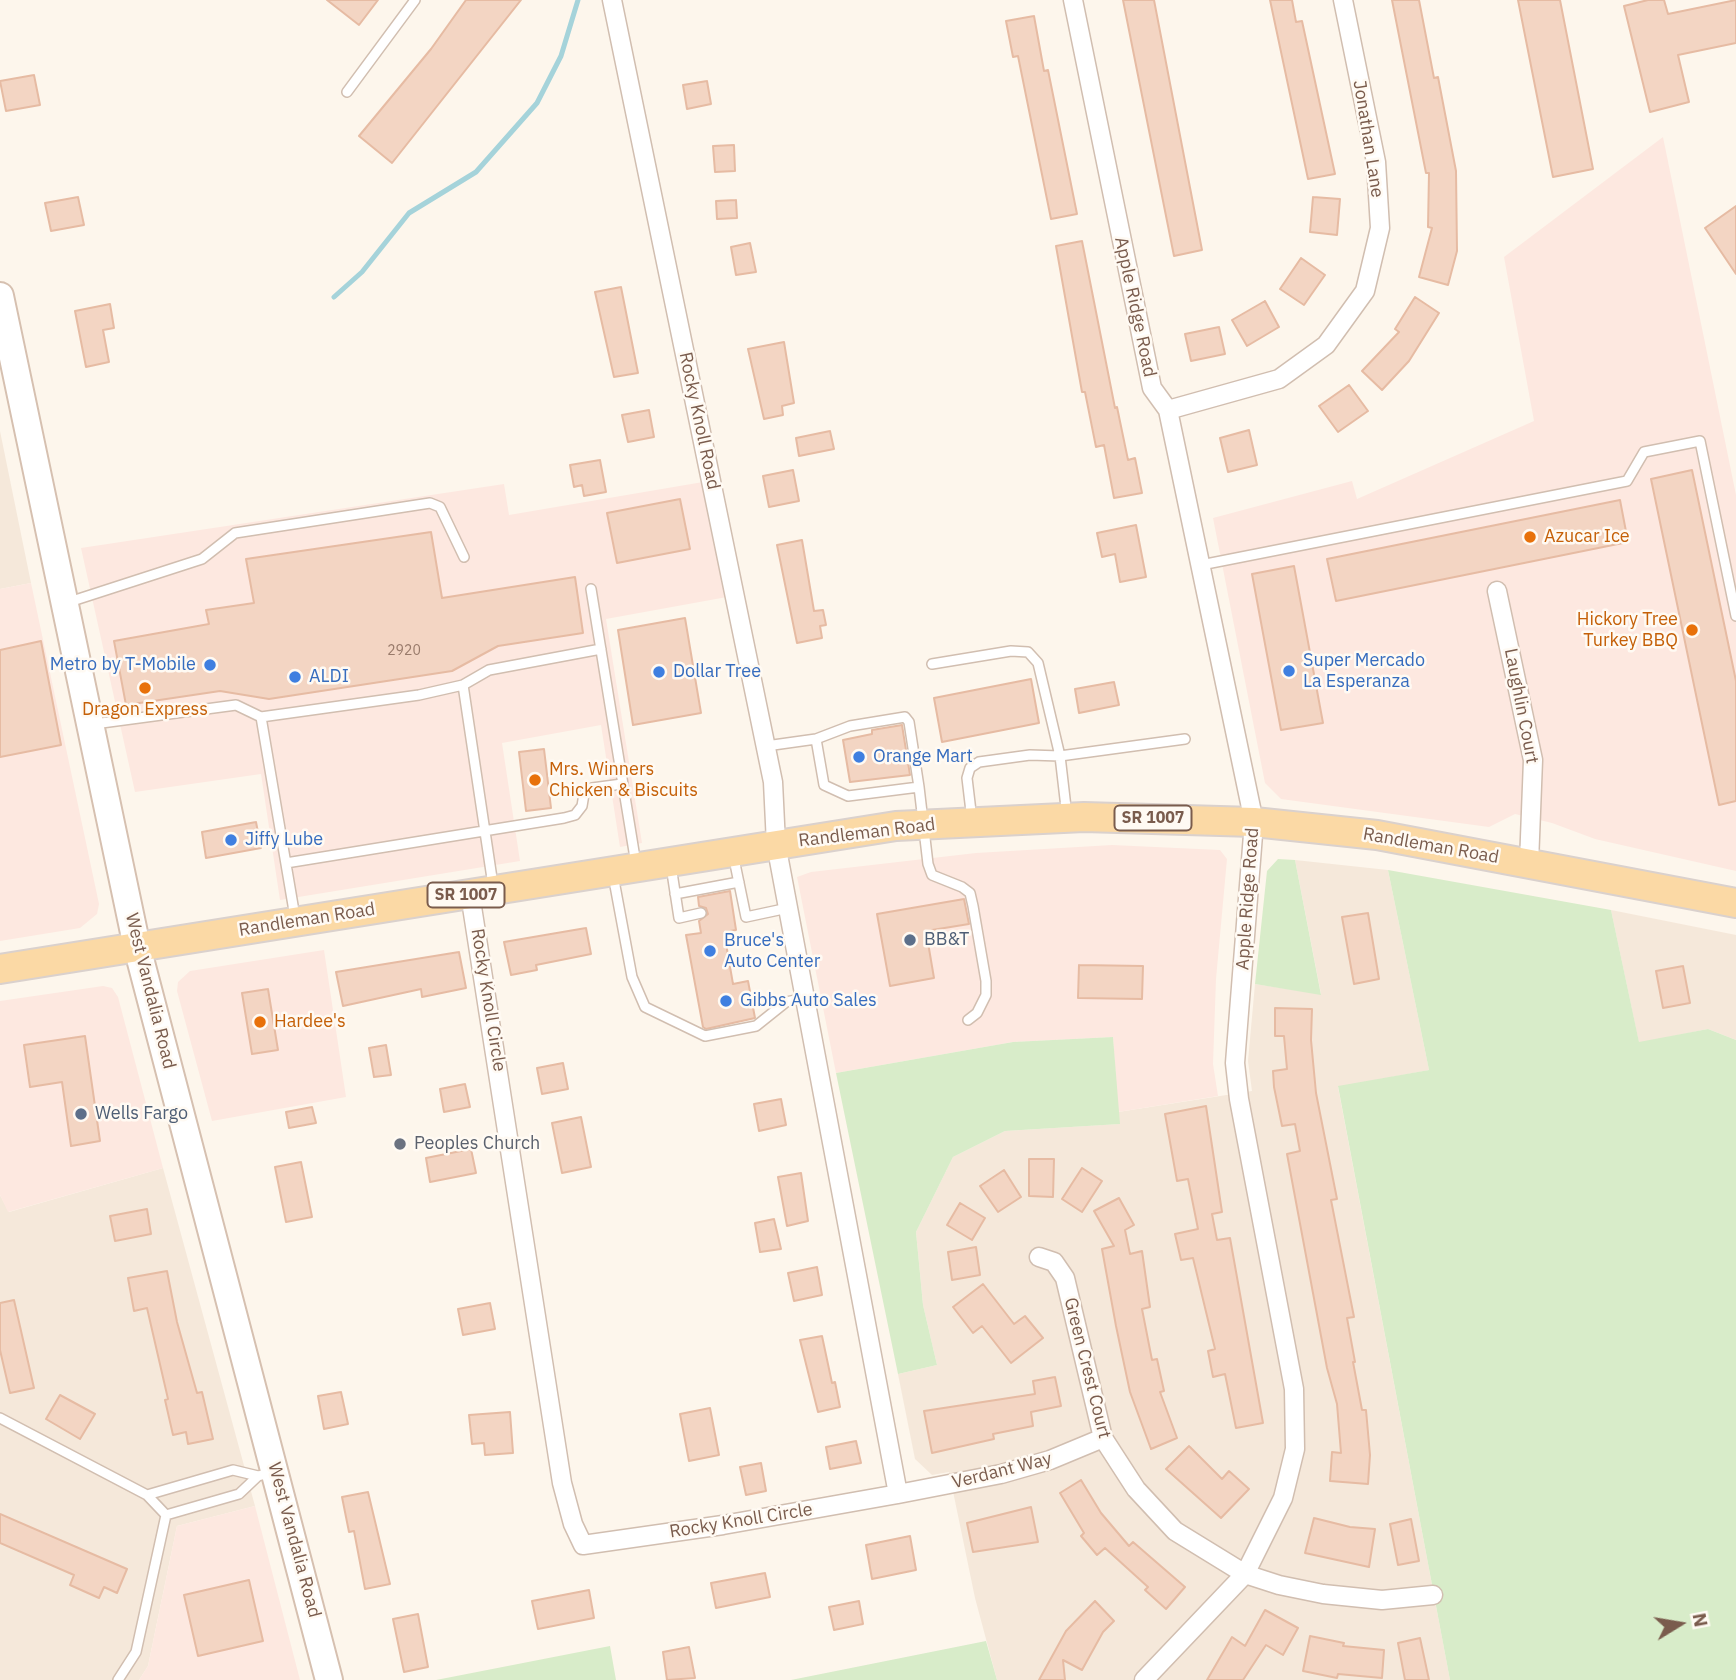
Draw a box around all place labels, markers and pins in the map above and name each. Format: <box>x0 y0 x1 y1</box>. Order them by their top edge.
place label: Azucar Ice <box>1544 526 1630 548</box>
marker: Azucar Ice <box>1522 529 1538 545</box>
place label: Hickory Tree Turkey BBQ <box>1577 609 1678 652</box>
marker: Hickory Tree Turkey BBQ <box>1684 622 1700 638</box>
place label: Super Mercado La Esperanza <box>1303 650 1425 692</box>
place label: Metro by T-Mobile <box>50 654 196 676</box>
marker: Metro by T-Mobile <box>202 657 218 673</box>
place label: Dollar Tree <box>673 661 761 683</box>
marker: Super Mercado La Esperanza <box>1281 663 1297 679</box>
marker: Dollar Tree <box>651 664 667 680</box>
place label: ALDI <box>309 666 349 688</box>
marker: ALDI <box>287 669 303 685</box>
marker: Dragon Express <box>137 680 153 696</box>
place label: Dragon Express <box>82 699 208 721</box>
place label: Orange Mart <box>873 746 973 768</box>
marker: Orange Mart <box>851 749 867 765</box>
place label: Mrs. Winners Chicken & Biscuits <box>549 759 698 802</box>
marker: Mrs. Winners Chicken & Biscuits <box>527 772 543 788</box>
place label: Jiffy Lube <box>245 829 323 851</box>
marker: Jiffy Lube <box>223 832 239 848</box>
place label: BB&T <box>924 929 969 951</box>
place label: Bruce's Auto Center <box>724 930 820 972</box>
marker: BB&T <box>902 932 918 948</box>
marker: Bruce's Auto Center <box>702 943 718 959</box>
place label: Gibbs Auto Sales <box>740 990 877 1012</box>
marker: Gibbs Auto Sales <box>718 993 734 1009</box>
place label: Hardee's <box>274 1011 346 1033</box>
marker: Hardee's <box>252 1014 268 1030</box>
place label: Wells Fargo <box>95 1103 188 1125</box>
marker: Wells Fargo <box>73 1106 89 1122</box>
place label: Peoples Church <box>414 1133 540 1155</box>
marker: Peoples Church <box>392 1136 408 1152</box>

